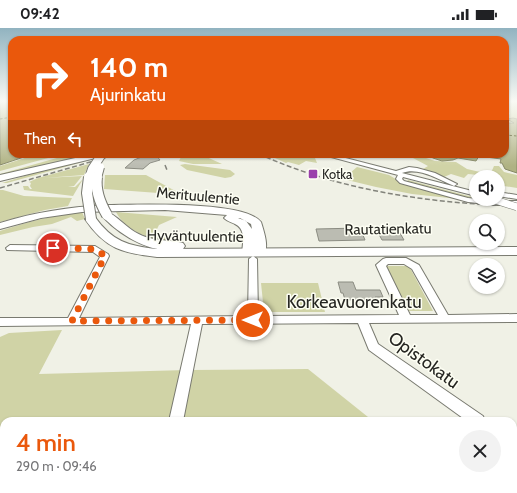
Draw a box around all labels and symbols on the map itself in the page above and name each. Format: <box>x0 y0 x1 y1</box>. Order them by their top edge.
place label: Kotka <box>322 166 353 182</box>
marker: Kotka <box>307 168 319 180</box>
street label: Merituulentie <box>156 183 241 209</box>
street label: Rautatienkatu <box>344 219 432 239</box>
street label: Hyväntuulentie <box>146 226 244 246</box>
pin <box>36 231 70 265</box>
street label: Korkeavuorenkatu <box>286 291 422 313</box>
position arrow <box>232 299 274 341</box>
street label: Opistokatu <box>384 327 464 393</box>

